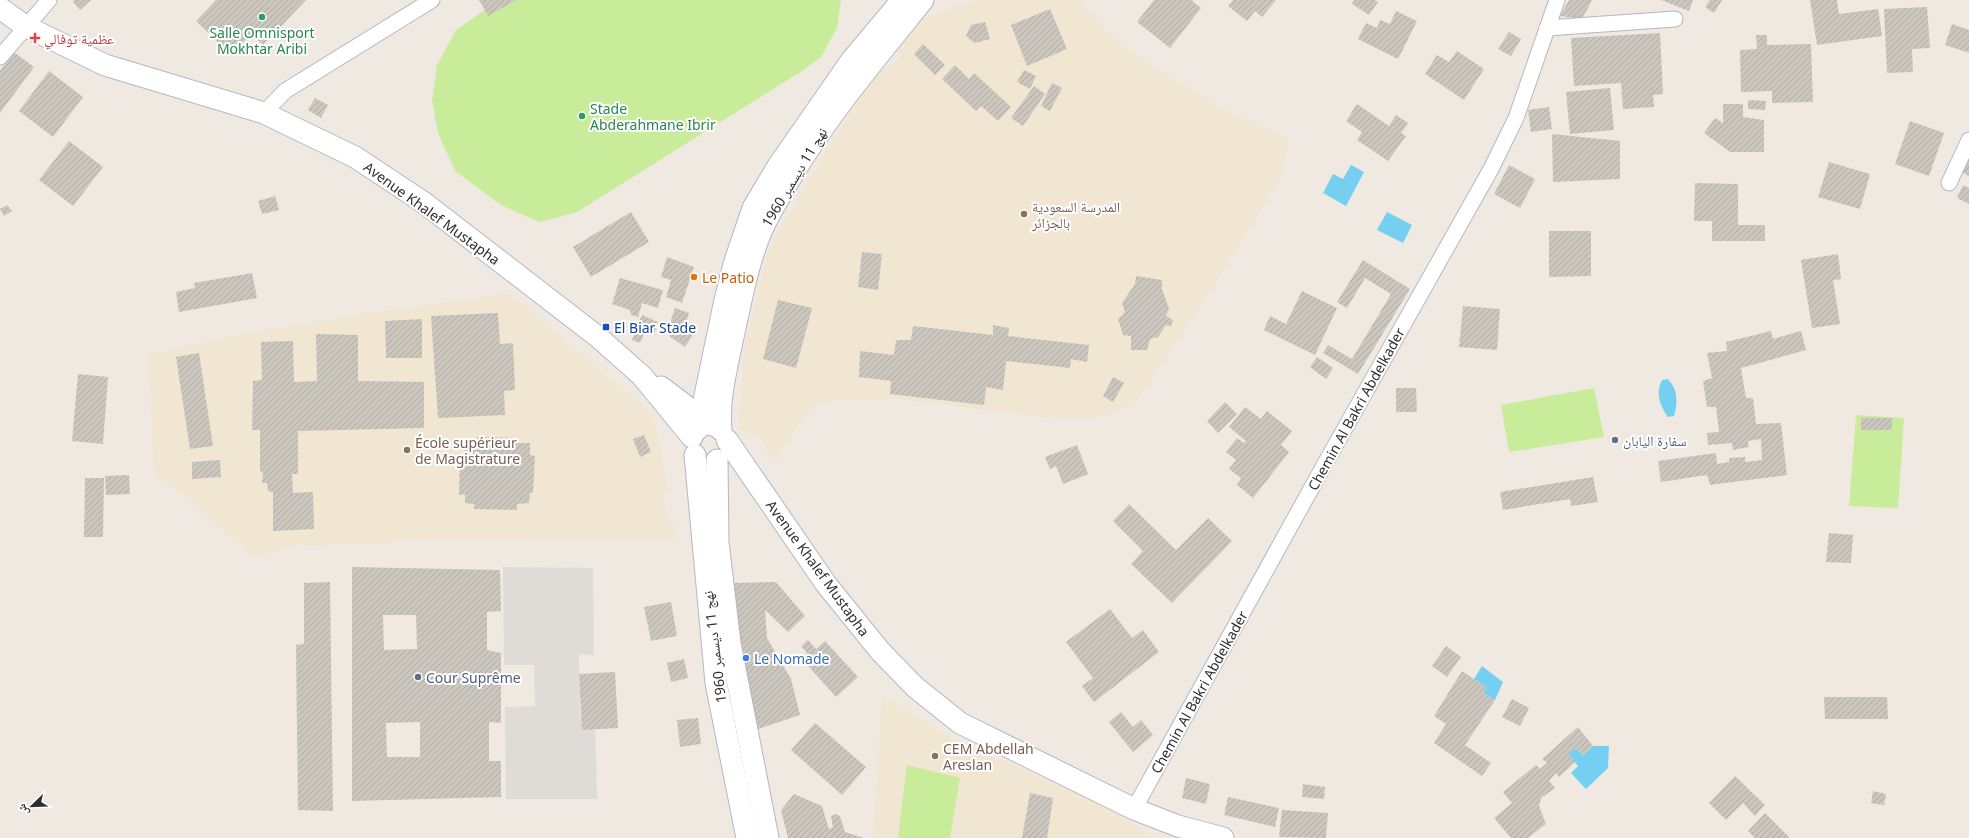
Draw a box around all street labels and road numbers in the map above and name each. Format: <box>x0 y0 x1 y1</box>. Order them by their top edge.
street label: نهج 11 ديسمبر 1960 <box>757 124 832 231</box>
street label: Avenue Khalef Mustapha <box>360 157 504 269</box>
street label: Chemin Al Bakri Abdelkader <box>1303 324 1409 494</box>
street label: Avenue Khalef Mustapha <box>762 496 874 640</box>
street label: نهج 11 ديسمبر 1960 <box>698 590 731 704</box>
street label: Chemin Al Bakri Abdelkader <box>1146 607 1252 777</box>

